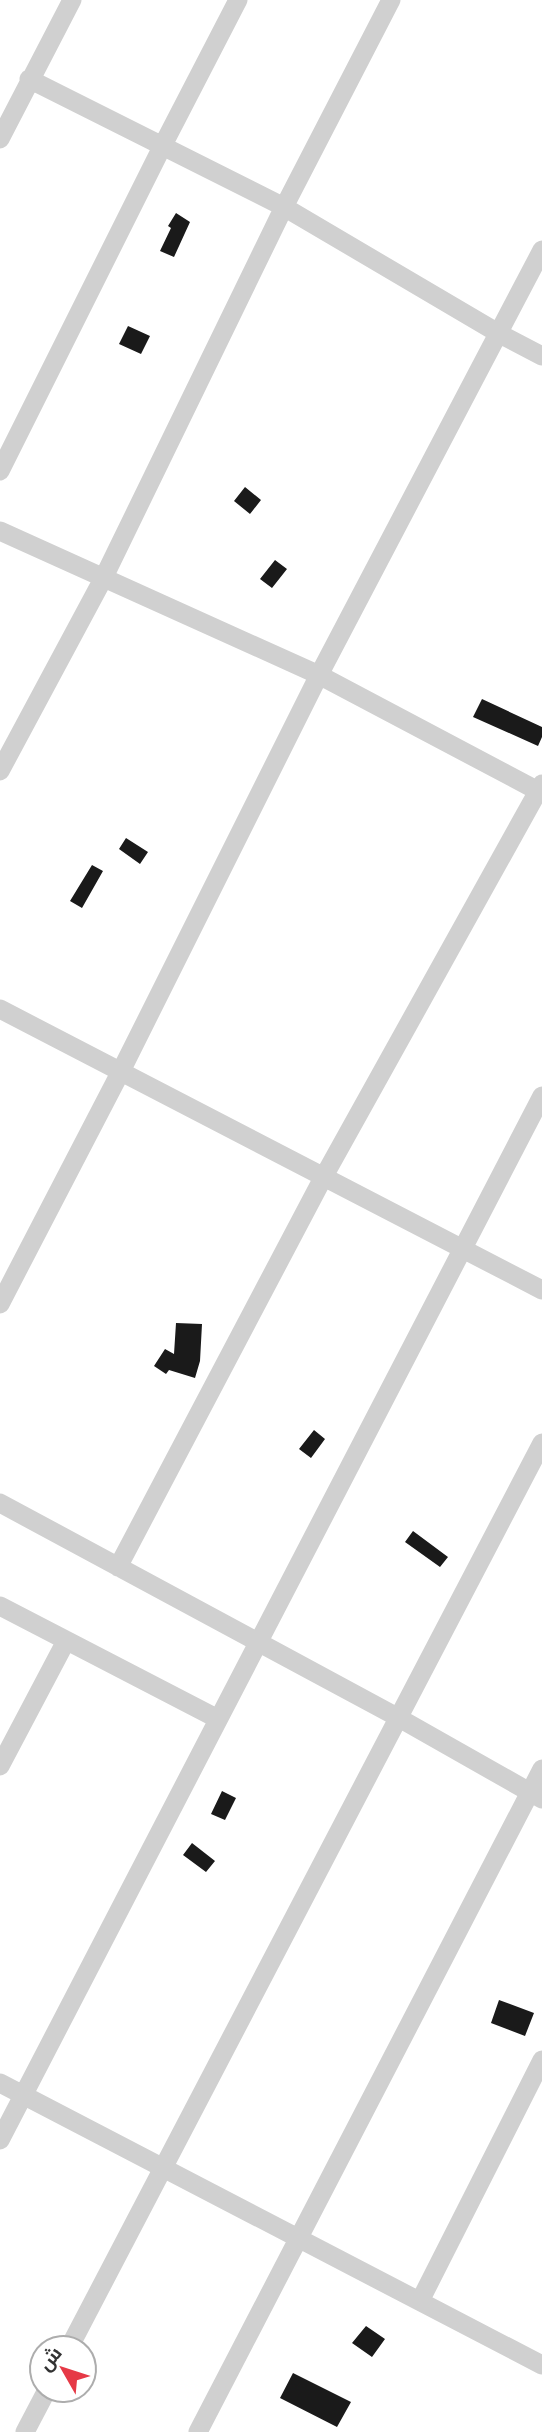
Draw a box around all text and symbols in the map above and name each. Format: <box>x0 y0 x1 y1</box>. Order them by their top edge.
north arrow <box>28 2334 98 2404</box>
text: ش <box>35 2343 67 2375</box>

